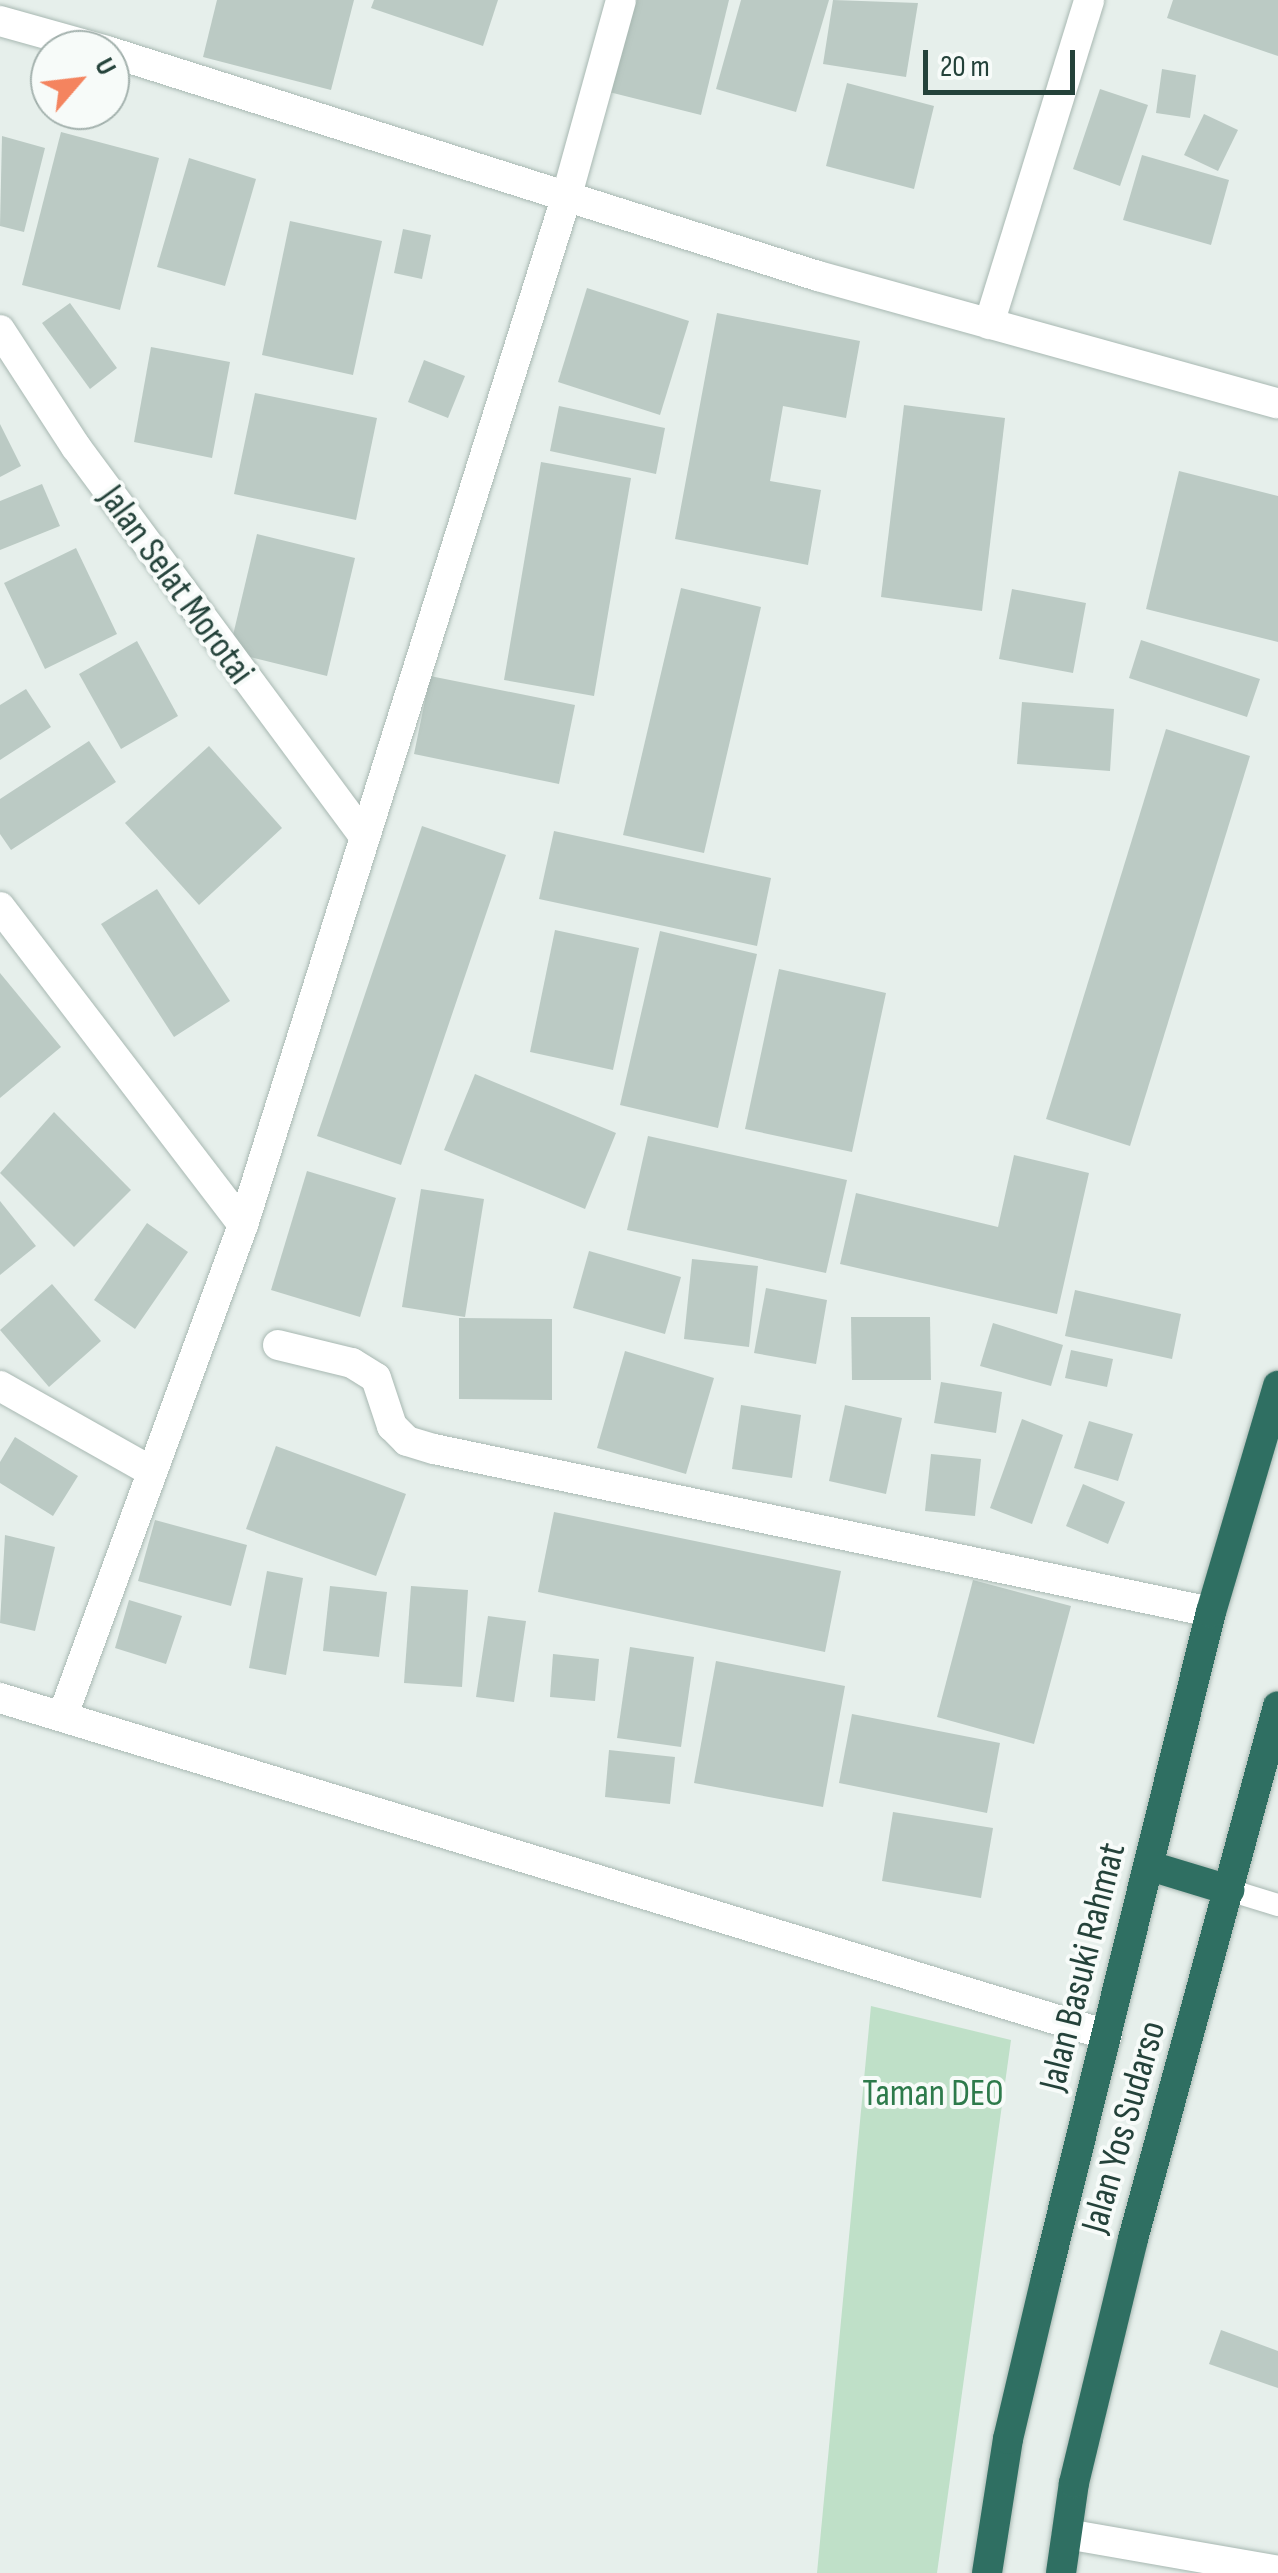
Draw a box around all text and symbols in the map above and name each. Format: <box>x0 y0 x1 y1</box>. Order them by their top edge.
north arrow <box>30 30 130 130</box>
scale bar <box>928 30 1080 92</box>
text: 20 m <box>940 49 990 85</box>
text: U <box>87 52 123 81</box>
street label: Jalan Selat Morotai <box>89 477 263 693</box>
street label: Jalan Basuki Rahmat <box>1030 1838 1136 2096</box>
street label: Jalan Yos Sudarso <box>1072 2016 1176 2238</box>
park label: Taman DEO <box>862 2071 1004 2117</box>

